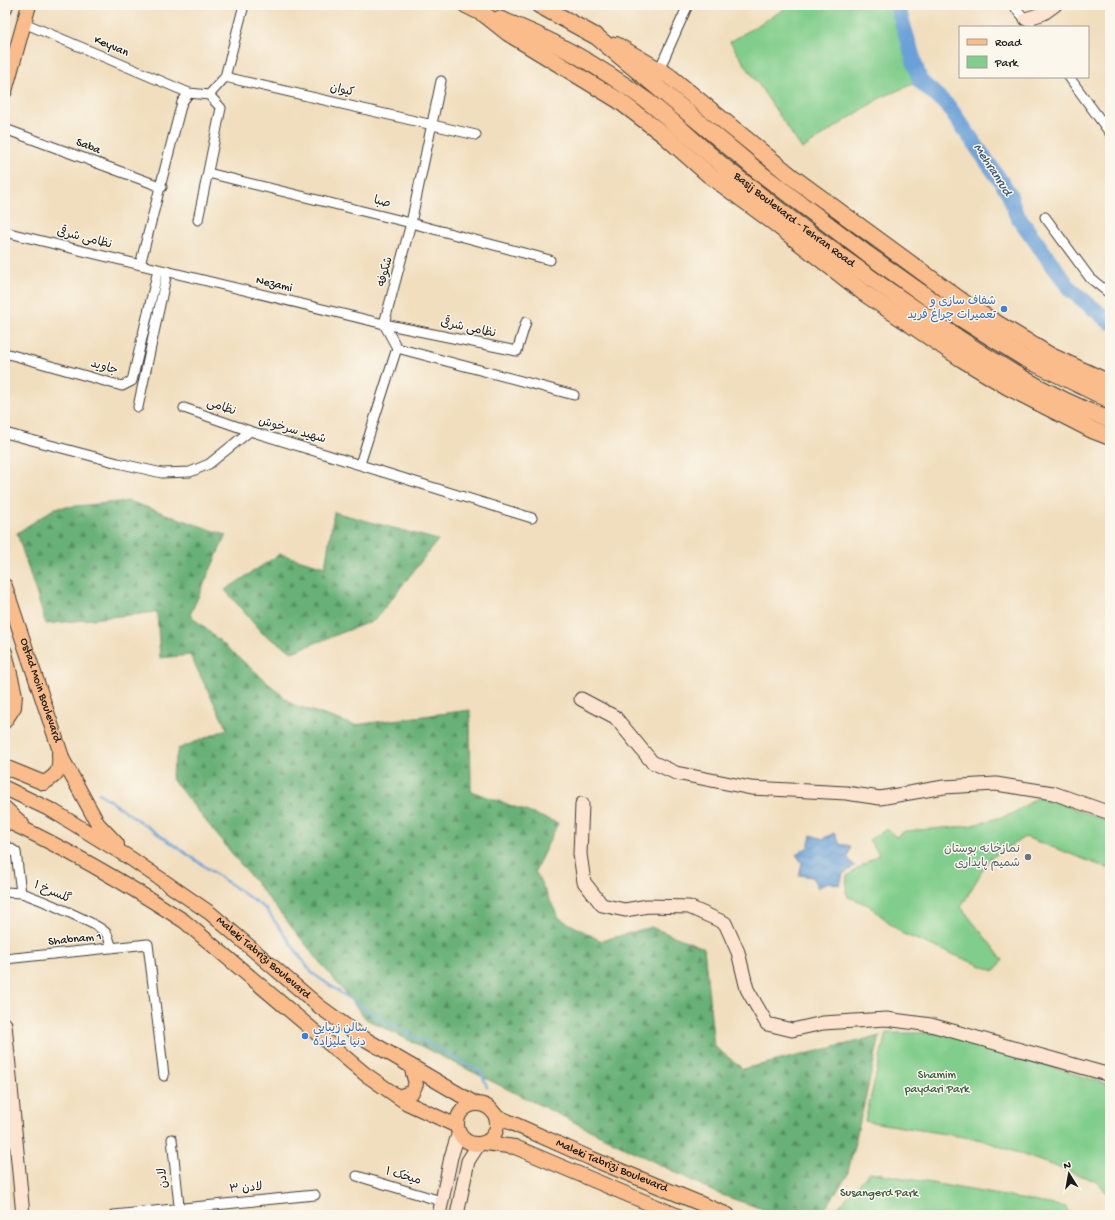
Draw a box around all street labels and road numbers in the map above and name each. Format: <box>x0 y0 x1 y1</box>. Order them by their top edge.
street label: Keyvan <box>92 33 131 61</box>
street label: کیوان <box>328 81 356 101</box>
street label: Saba <box>74 136 103 158</box>
street label: Basij Boulevard - Tehran Road <box>729 169 858 272</box>
street label: صبا <box>372 194 392 212</box>
street label: نظامی شرقی <box>55 223 113 253</box>
street label: شکوفه <box>375 255 397 289</box>
street label: Nezami <box>254 274 294 296</box>
street label: نظامی شرقی <box>439 314 497 342</box>
street label: جاوید <box>89 357 119 379</box>
street label: نظامی <box>205 397 237 419</box>
street label: شهید سرخوش <box>257 414 328 447</box>
street label: Ostad Moin Boulevard <box>16 636 64 745</box>
street label: گلسرخ ۱ <box>31 877 73 907</box>
street label: Maleki Tabrizi Boulevard <box>213 914 314 1003</box>
street label: Shabnam 1 <box>48 930 103 950</box>
street label: Maleki Tabrizi Boulevard <box>553 1137 670 1197</box>
street label: میخک ۱ <box>384 1164 423 1189</box>
street label: لادن <box>156 1167 172 1189</box>
street label: لادن ۳ <box>229 1181 263 1197</box>

